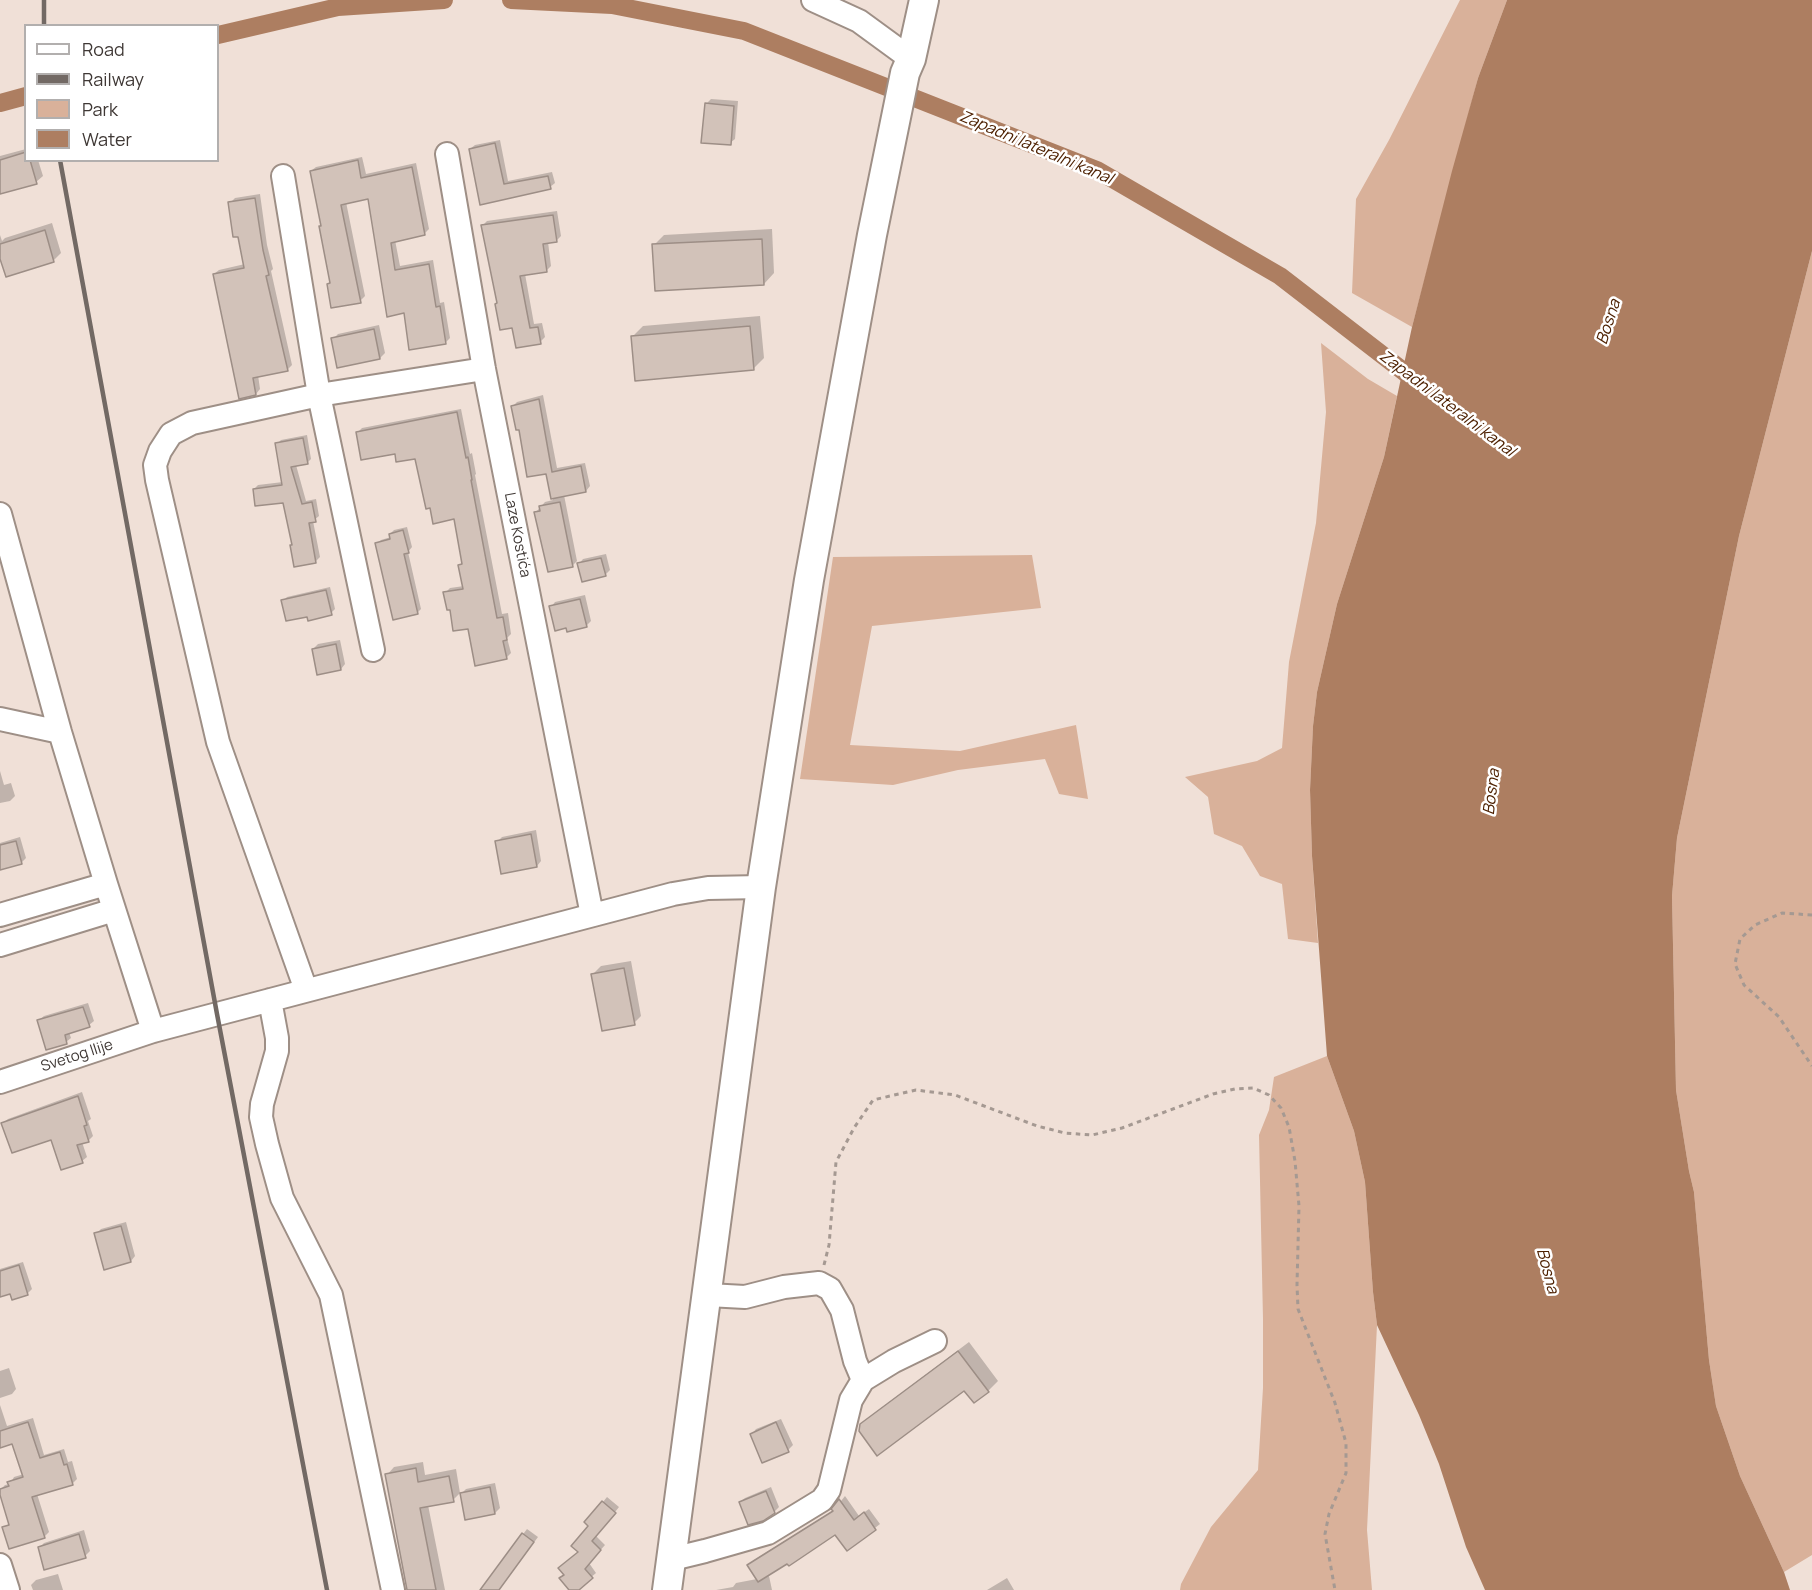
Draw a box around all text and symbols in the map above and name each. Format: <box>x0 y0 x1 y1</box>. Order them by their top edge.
legend <box>24 24 219 162</box>
text: Road <box>82 37 125 61</box>
text: Railway <box>82 67 144 91</box>
text: Park <box>82 97 118 121</box>
water label: Zapadni lateralni kanal <box>957 107 1115 189</box>
text: Water <box>82 127 132 151</box>
water label: Bosna <box>1593 297 1625 347</box>
water label: Zapadni lateralni kanal <box>1376 347 1518 461</box>
street label: Laze Kostića <box>500 491 534 579</box>
water label: Bosna <box>1480 768 1504 816</box>
street label: Svetog Ilije <box>39 1036 115 1076</box>
water label: Bosna <box>1532 1246 1562 1296</box>

